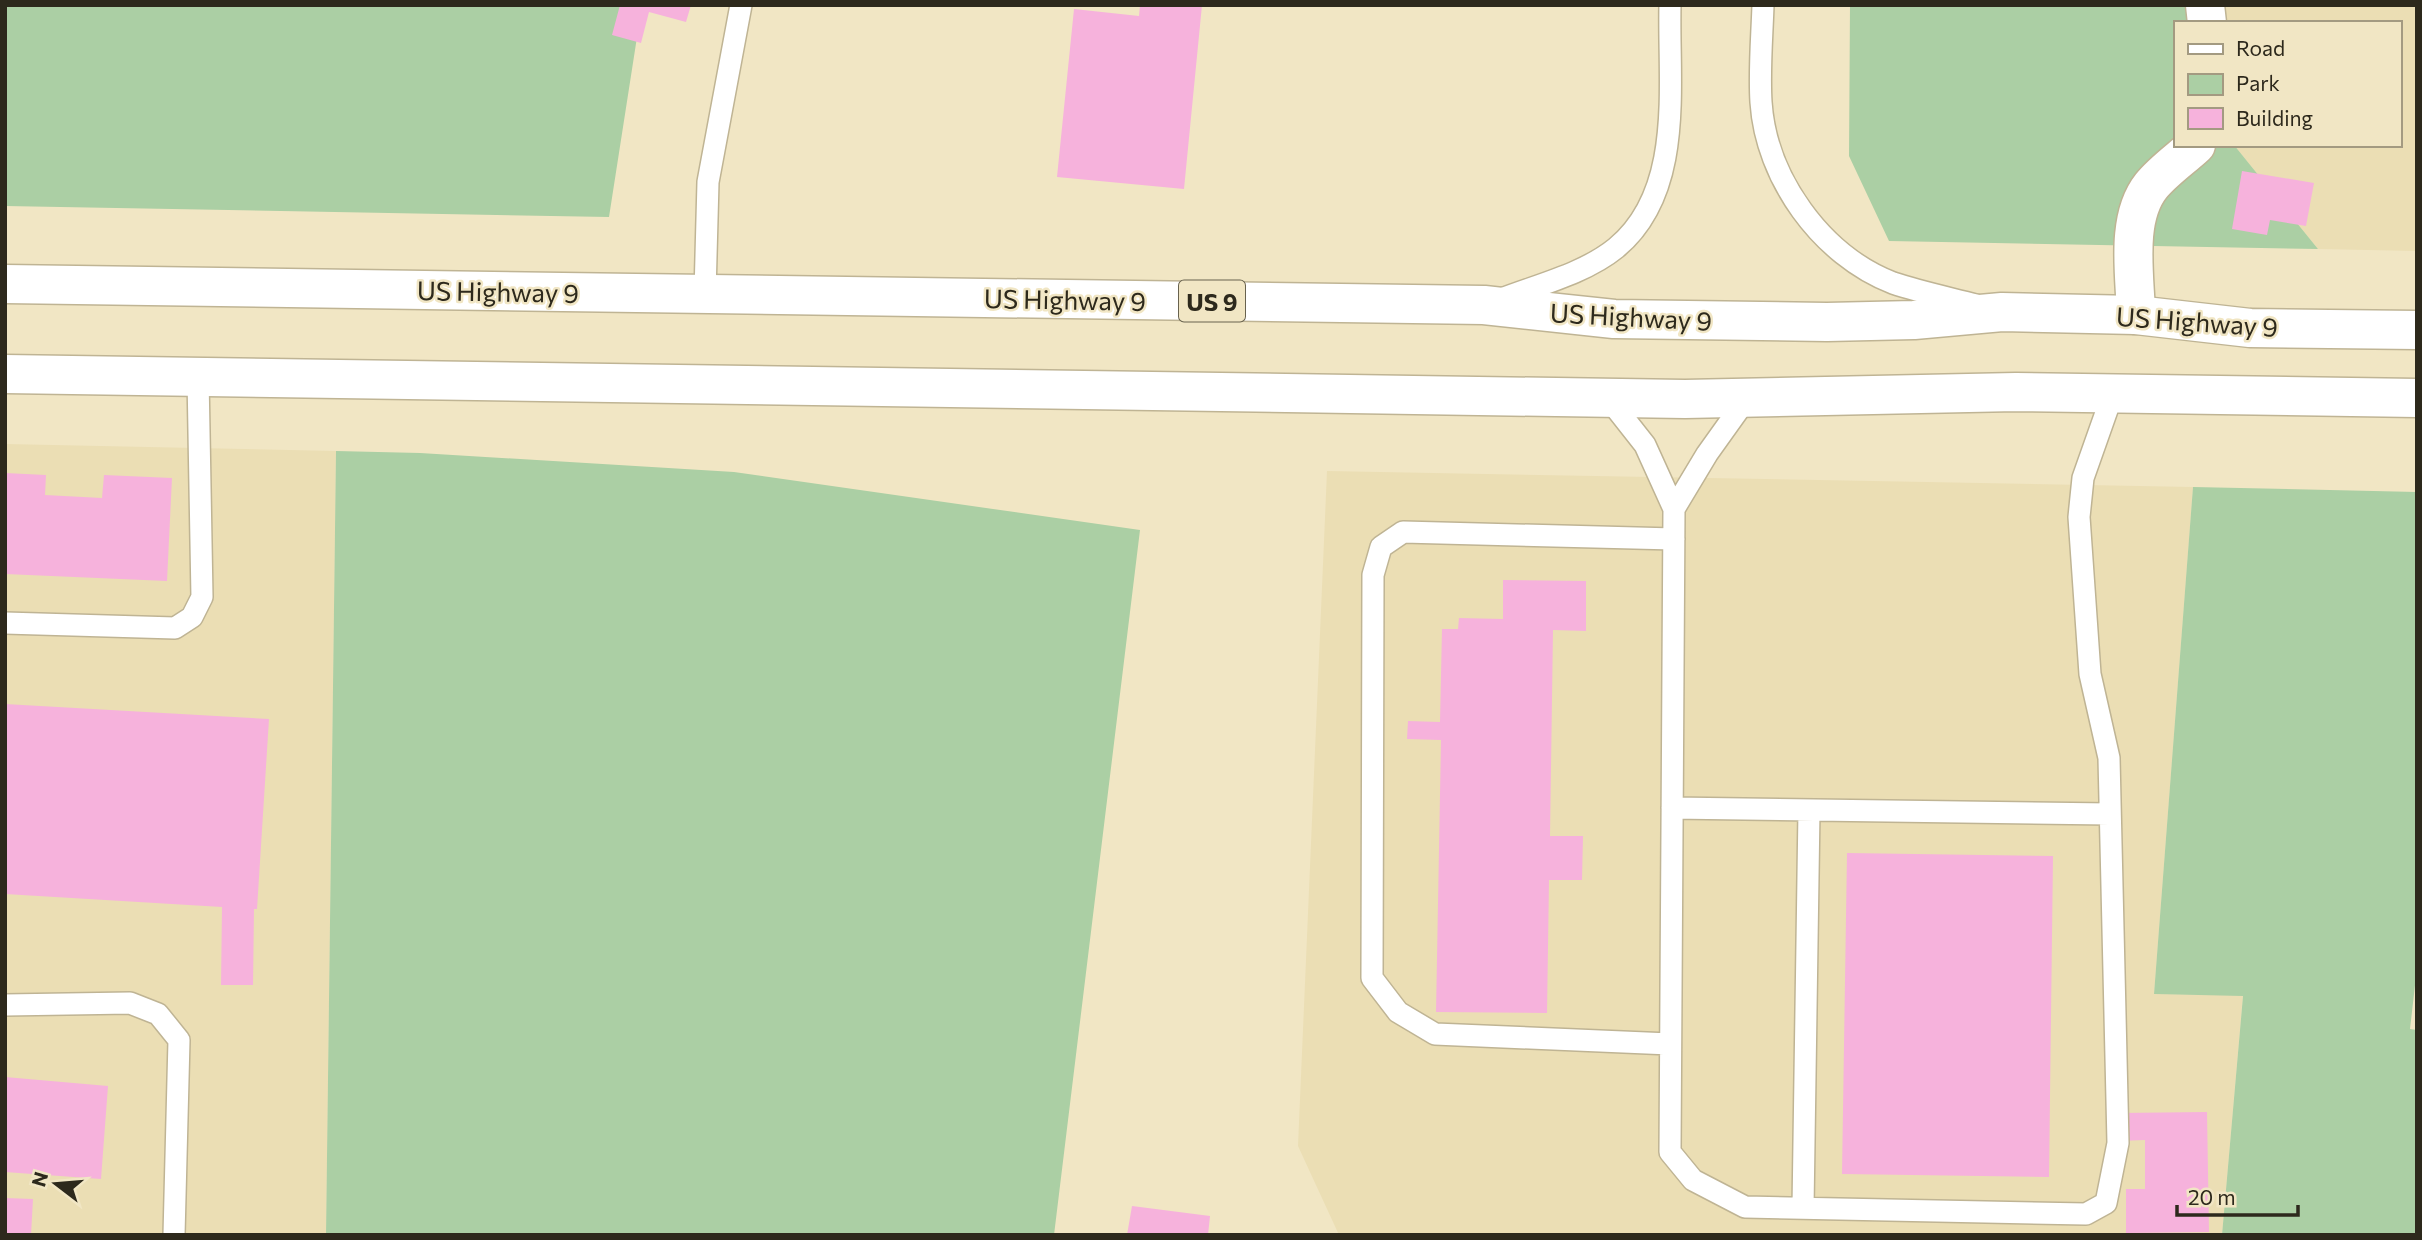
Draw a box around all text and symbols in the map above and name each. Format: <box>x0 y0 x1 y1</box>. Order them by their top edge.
legend <box>2174 21 2401 147</box>
text: Road <box>2236 35 2285 60</box>
text: Park <box>2236 70 2280 95</box>
text: Building <box>2236 105 2313 130</box>
street label: US Highway 9 <box>417 274 579 308</box>
road number: US 9 <box>1179 280 1245 322</box>
street label: US Highway 9 <box>984 282 1146 316</box>
street label: US Highway 9 <box>1549 296 1713 336</box>
street label: US Highway 9 <box>2115 300 2279 342</box>
north arrow <box>21 1149 91 1219</box>
text: N <box>26 1169 52 1189</box>
scale bar <box>2177 1174 2298 1218</box>
text: 20 m <box>2188 1184 2236 1209</box>

